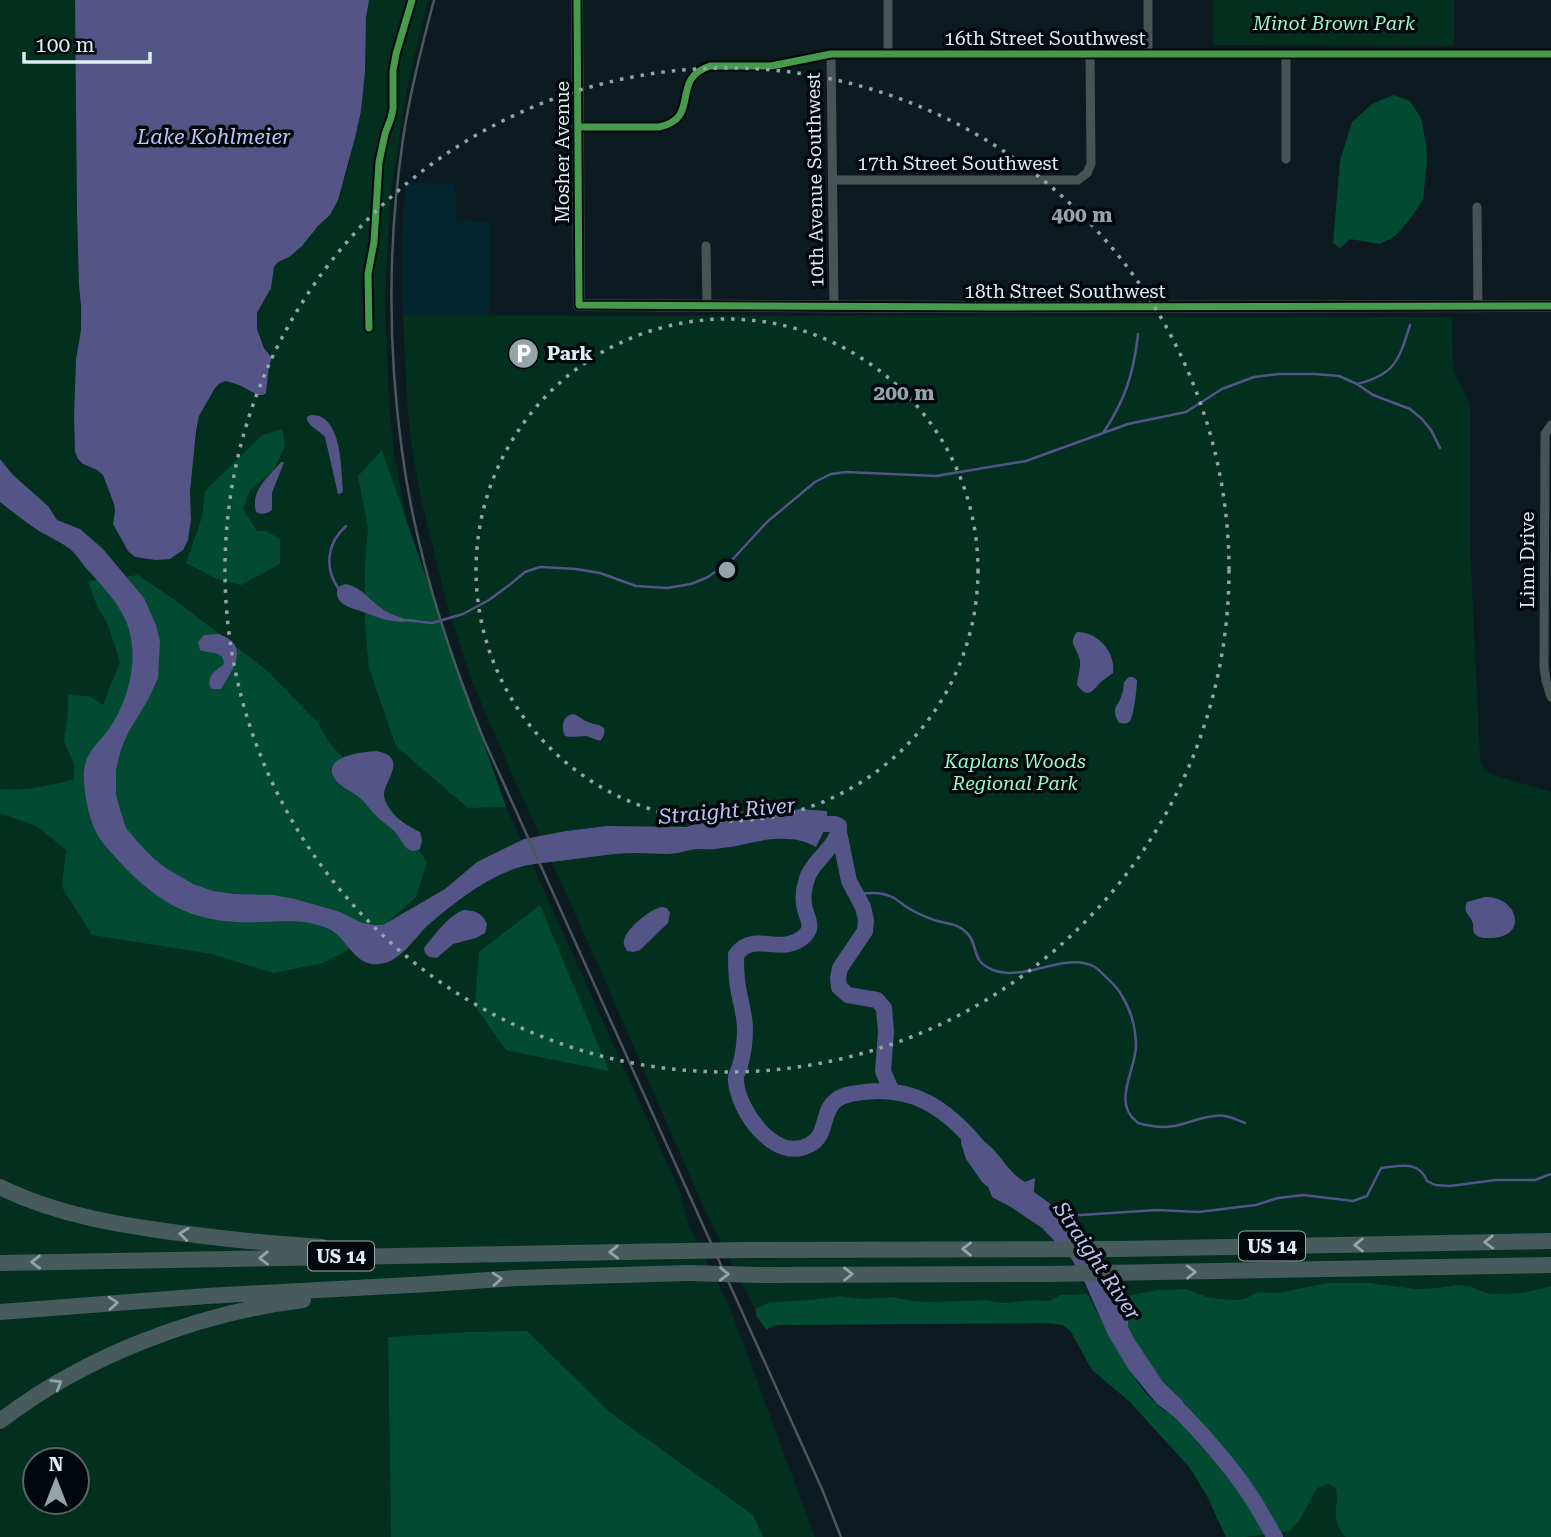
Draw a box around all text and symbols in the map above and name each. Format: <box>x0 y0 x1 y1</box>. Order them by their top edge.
park label: Minot Brown Park <box>1252 12 1416 35</box>
scale bar <box>24 21 150 65</box>
street label: 16th Street Southwest <box>944 27 1146 50</box>
text: 100 m <box>35 33 95 57</box>
street label: 10th Avenue Southwest <box>802 72 828 288</box>
street label: Mosher Avenue <box>551 81 574 223</box>
water label: Lake Kohlmeier <box>136 125 291 149</box>
street label: 17th Street Southwest <box>857 152 1059 175</box>
text: 400 m <box>1052 203 1112 227</box>
street label: 18th Street Southwest <box>964 280 1166 303</box>
parking icon: Park <box>507 336 541 370</box>
place label: Park <box>547 342 593 365</box>
text: 200 m <box>874 381 934 405</box>
street label: Linn Drive <box>1516 512 1539 608</box>
centre of rings <box>715 558 739 582</box>
park label: Kaplans Woods Regional Park <box>943 750 1086 795</box>
water label: Straight River <box>657 793 797 829</box>
water label: Straight River <box>1048 1197 1145 1325</box>
one-way arrow <box>178 1226 190 1241</box>
road number: US 14 <box>1239 1232 1305 1260</box>
one-way arrow <box>1483 1234 1494 1250</box>
one-way arrow <box>1353 1237 1364 1252</box>
road number: US 14 <box>308 1241 374 1270</box>
one-way arrow <box>961 1241 972 1257</box>
one-way arrow <box>608 1244 619 1259</box>
one-way arrow <box>258 1250 269 1265</box>
one-way arrow <box>31 1254 41 1270</box>
one-way arrow <box>1186 1264 1197 1280</box>
one-way arrow <box>719 1266 729 1282</box>
one-way arrow <box>844 1266 854 1282</box>
one-way arrow <box>492 1272 503 1287</box>
one-way arrow <box>108 1296 119 1311</box>
one-way arrow <box>50 1379 63 1392</box>
north arrow <box>21 1446 91 1516</box>
text: N <box>49 1453 64 1476</box>

